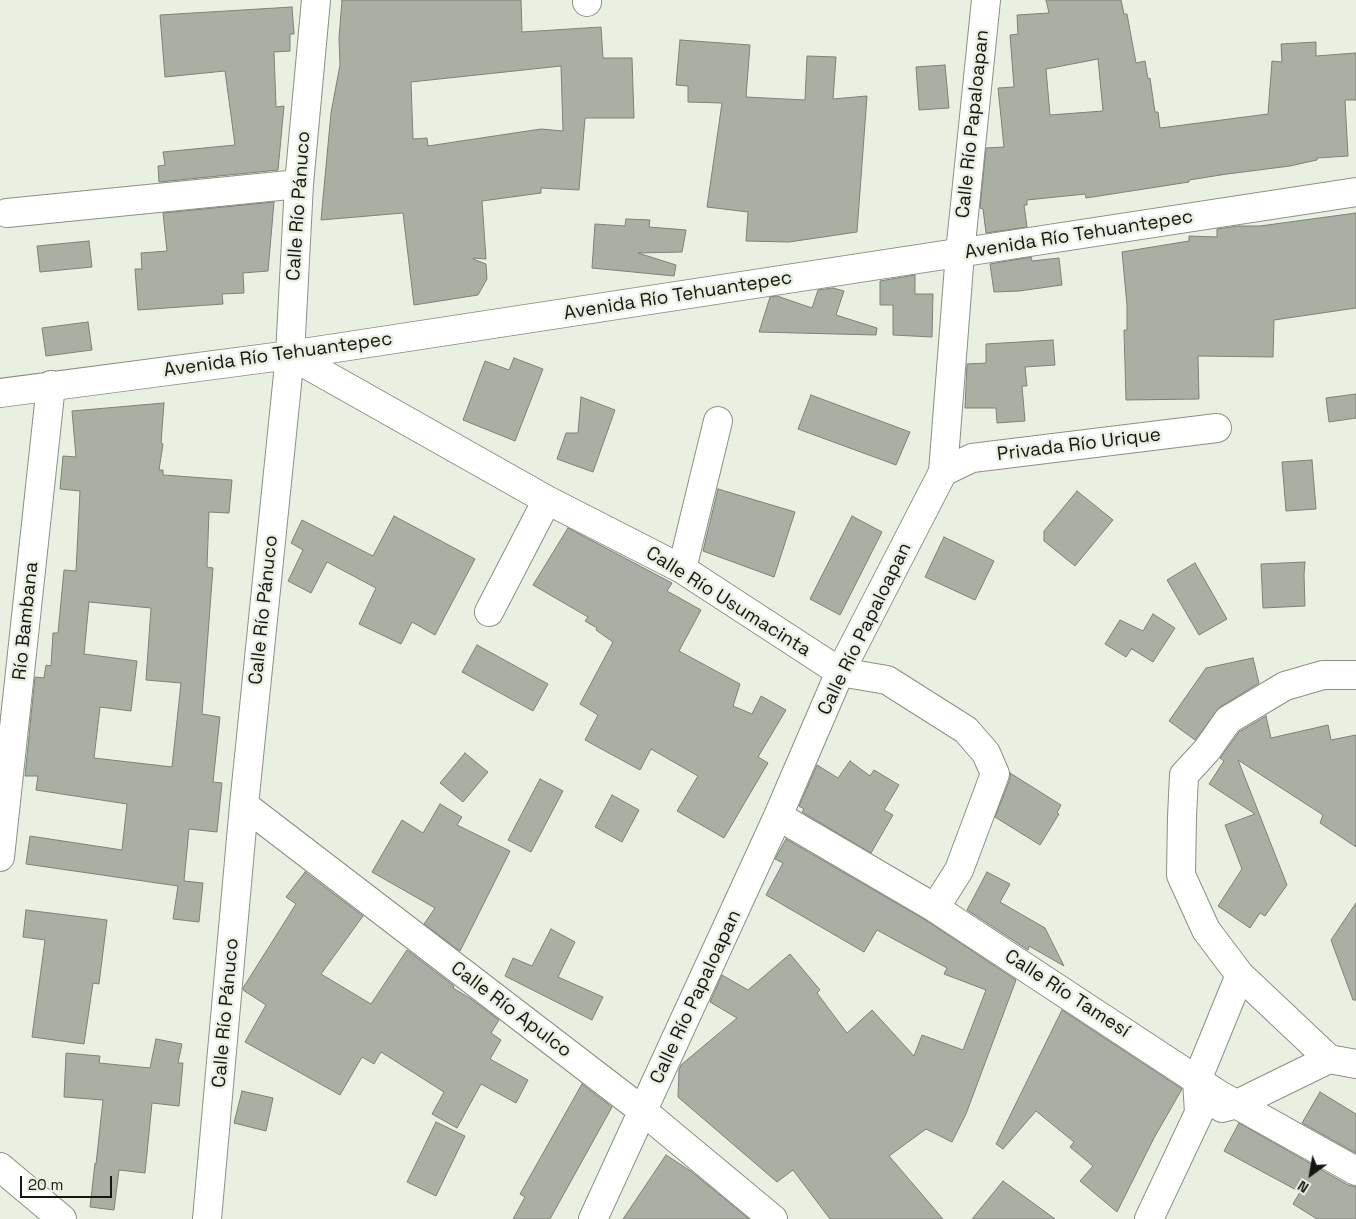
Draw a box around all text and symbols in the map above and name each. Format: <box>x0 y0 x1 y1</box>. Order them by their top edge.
street label: Calle Río Papaloapan <box>952 29 994 219</box>
street label: Calle Río Pánuco <box>282 130 316 282</box>
street label: Avenida Río Tehuantepec <box>963 206 1195 264</box>
street label: Avenida Río Tehuantepec <box>562 267 794 325</box>
street label: Avenida Río Tehuantepec <box>162 328 394 382</box>
street label: Privada Río Urique <box>996 424 1162 466</box>
street label: Calle Río Pánuco <box>245 534 283 686</box>
street label: Calle Río Papaloapan <box>813 539 917 719</box>
street label: Calle Río Usumacinta <box>641 542 815 662</box>
street label: Río Bambana <box>8 561 44 681</box>
street label: Calle Río Papaloapan <box>646 906 746 1088</box>
street label: Calle Río Pánuco <box>208 937 244 1089</box>
street label: Calle Río Tamesí <box>1000 945 1134 1043</box>
street label: Calle Río Apulco <box>446 957 576 1063</box>
north arrow <box>1286 1149 1336 1199</box>
scale bar <box>22 1166 115 1198</box>
text: 20 m <box>28 1175 63 1194</box>
text: N <box>1294 1177 1312 1197</box>

